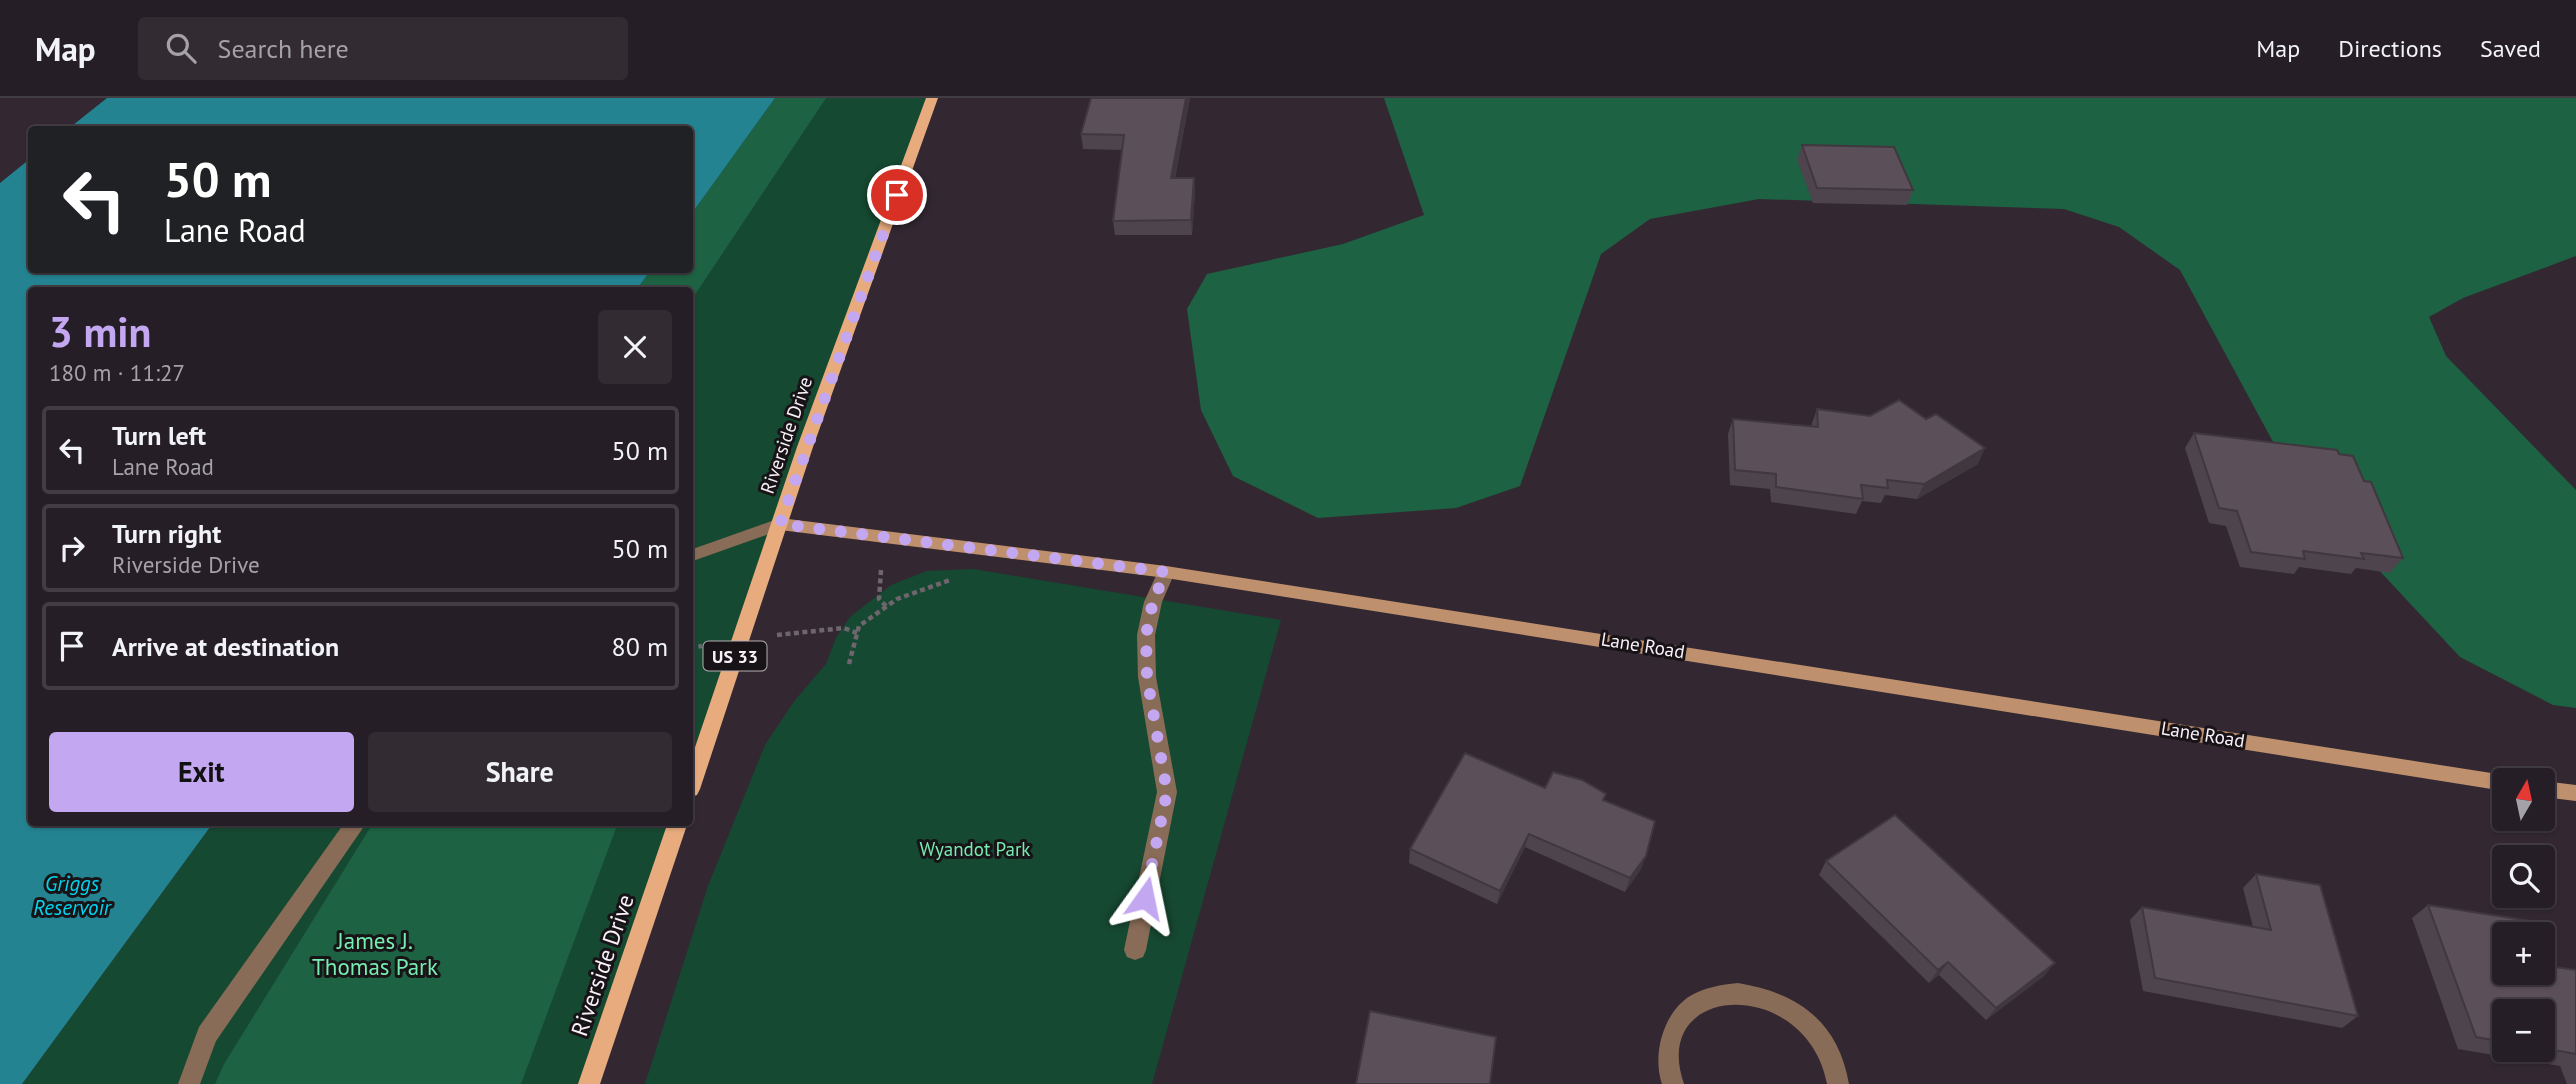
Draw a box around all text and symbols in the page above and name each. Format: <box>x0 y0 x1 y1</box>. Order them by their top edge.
search box <box>138 17 628 80</box>
text: Map <box>35 27 96 70</box>
icon: search <box>162 29 200 67</box>
text: Search here <box>218 32 349 65</box>
text: Map <box>2256 33 2300 64</box>
text: Directions <box>2338 33 2442 64</box>
text: Saved <box>2480 33 2541 64</box>
text: 50 m <box>164 147 271 211</box>
icon: left <box>49 154 140 245</box>
pin <box>867 165 927 225</box>
icon: arrive <box>878 176 916 214</box>
text: Lane Road <box>164 209 306 251</box>
text: 3 min <box>49 304 151 359</box>
button: close <box>598 310 672 384</box>
text: 180 m · 11:27 <box>49 358 185 387</box>
street label: Riverside Drive <box>755 373 817 497</box>
text: Turn left <box>112 419 206 452</box>
icon: left <box>53 431 91 469</box>
text: 50 m <box>612 434 668 467</box>
text: Lane Road <box>112 452 214 481</box>
text: Turn right <box>112 517 221 550</box>
icon: right <box>53 529 91 567</box>
text: 50 m <box>612 532 668 565</box>
text: Riverside Drive <box>112 550 260 579</box>
icon: arrive <box>53 627 91 665</box>
street label: Lane Road <box>1600 627 1686 663</box>
text: Arrive at destination <box>112 630 339 663</box>
text: 80 m <box>612 630 668 663</box>
road number: US 33 <box>704 642 766 670</box>
street label: Lane Road <box>2160 716 2246 752</box>
button: Exit <box>49 732 354 812</box>
button: Share <box>368 732 672 812</box>
north arrow <box>2492 768 2555 831</box>
map controls <box>2492 768 2555 1062</box>
park label: Wyandot Park <box>920 837 1030 861</box>
button: search <box>2492 845 2555 908</box>
position arrow <box>1108 861 1182 935</box>
water label: Griggs Reservoir <box>33 870 113 921</box>
street label: Riverside Drive <box>564 890 640 1040</box>
button: + <box>2492 922 2555 985</box>
park label: James J. Thomas Park <box>312 926 438 981</box>
button: − <box>2492 999 2555 1062</box>

